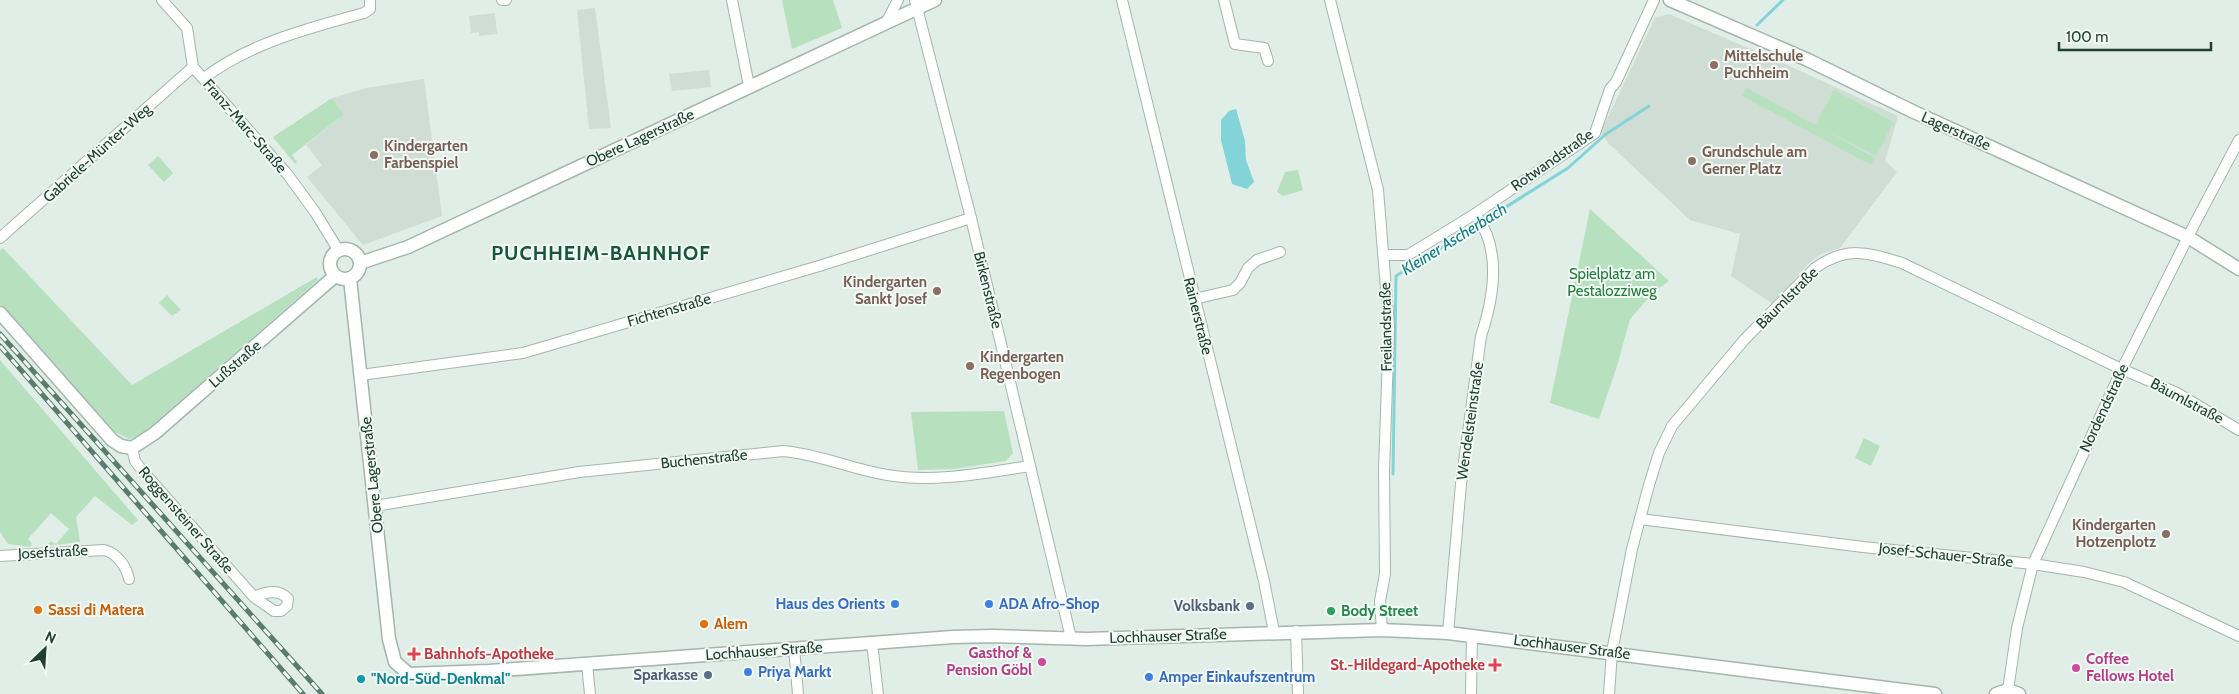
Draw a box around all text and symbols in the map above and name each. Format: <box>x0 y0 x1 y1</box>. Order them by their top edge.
scale bar <box>2059 20 2212 52</box>
text: 100 m <box>2066 28 2108 46</box>
place label: Mittelschule Puchheim <box>1724 47 1803 82</box>
marker: Mittelschule Puchheim <box>1708 59 1720 71</box>
street label: Franz-Marc-Straße <box>199 75 291 177</box>
street label: Gabriele-Münter-Weg <box>39 99 155 206</box>
street label: Obere Lagerstraße <box>583 105 697 171</box>
street label: Lagerstraße <box>1919 108 1994 154</box>
street label: Rotwandstraße <box>1507 125 1597 195</box>
place label: Kindergarten Farbenspiel <box>384 137 468 172</box>
place label: Grundschule am Gerner Platz <box>1702 143 1807 178</box>
marker: Kindergarten Farbenspiel <box>368 149 380 161</box>
marker: Grundschule am Gerner Platz <box>1686 155 1698 167</box>
water label: Kleiner Ascherbach <box>1398 199 1510 279</box>
district label: PUCHHEIM-BAHNHOF <box>491 241 711 265</box>
street label: Birkenstraße <box>970 250 1006 331</box>
street label: Bäumlstraße <box>1752 263 1822 333</box>
park label: Spielplatz am Pestalozziweg <box>1567 265 1657 300</box>
place label: Kindergarten Sankt Josef <box>843 273 927 308</box>
street label: Rainerstraße <box>1180 275 1216 357</box>
street label: Freilandstraße <box>1376 282 1396 372</box>
marker: Kindergarten Sankt Josef <box>931 285 943 297</box>
street label: Fichtenstraße <box>625 289 713 331</box>
street label: Lußstraße <box>205 336 265 392</box>
place label: Kindergarten Regenbogen <box>980 348 1064 383</box>
marker: Kindergarten Regenbogen <box>964 360 976 372</box>
street label: Wendelsteinstraße <box>1453 361 1487 481</box>
street label: Nordendstraße <box>2076 361 2132 455</box>
street label: Bäumlstraße <box>2147 374 2227 428</box>
street label: Obere Lagerstraße <box>357 416 387 534</box>
street label: Buchenstraße <box>660 445 749 473</box>
street label: Roggensteiner Straße <box>135 463 238 577</box>
place label: Kindergarten Hotzenplotz <box>2072 516 2156 551</box>
marker: Kindergarten Hotzenplotz <box>2160 528 2172 540</box>
street label: Josef-Schauer-Straße <box>1877 539 2014 571</box>
street label: Josefstraße <box>17 541 89 563</box>
place label: Haus des Orients <box>776 595 885 613</box>
place label: ADA Afro-Shop <box>999 595 1100 613</box>
place label: Volksbank <box>1174 597 1241 615</box>
marker: Haus des Orients <box>889 598 901 610</box>
marker: ADA Afro-Shop <box>983 598 995 610</box>
marker: Volksbank <box>1244 600 1256 612</box>
place label: Sassi di Matera <box>48 601 145 619</box>
place label: Body Street <box>1341 602 1418 620</box>
marker: Sassi di Matera <box>32 604 44 616</box>
marker: Body Street <box>1325 605 1337 617</box>
place label: Alem <box>714 615 748 633</box>
marker: Alem <box>698 618 710 630</box>
north arrow <box>20 624 70 674</box>
street label: Lochhauser Straße <box>1109 625 1227 647</box>
text: N <box>42 627 59 647</box>
street label: Lochhauser Straße <box>1513 631 1632 663</box>
street label: Lochhauser Straße <box>705 638 824 664</box>
place label: Gasthof & Pension Göbl <box>946 644 1033 679</box>
place label: Bahnhofs-Apotheke <box>424 645 554 663</box>
marker: Bahnhofs-Apotheke <box>408 648 420 660</box>
place label: Coffee Fellows Hotel <box>2086 650 2174 685</box>
marker: Gasthof & Pension Göbl <box>1036 656 1048 668</box>
place label: St.-Hildegard-Apotheke <box>1330 656 1485 674</box>
marker: St.-Hildegard-Apotheke <box>1489 659 1501 671</box>
marker: Coffee Fellows Hotel <box>2070 662 2082 674</box>
place label: Priya Markt <box>758 663 831 681</box>
place label: Sparkasse <box>633 666 698 684</box>
marker: Priya Markt <box>742 666 754 678</box>
place label: Amper Einkaufszentrum <box>1159 668 1315 686</box>
marker: Sparkasse <box>702 669 714 681</box>
place label: "Nord-Süd-Denkmal" <box>371 670 510 688</box>
marker: Amper Einkaufszentrum <box>1143 671 1155 683</box>
marker: "Nord-Süd-Denkmal" <box>355 673 367 685</box>

